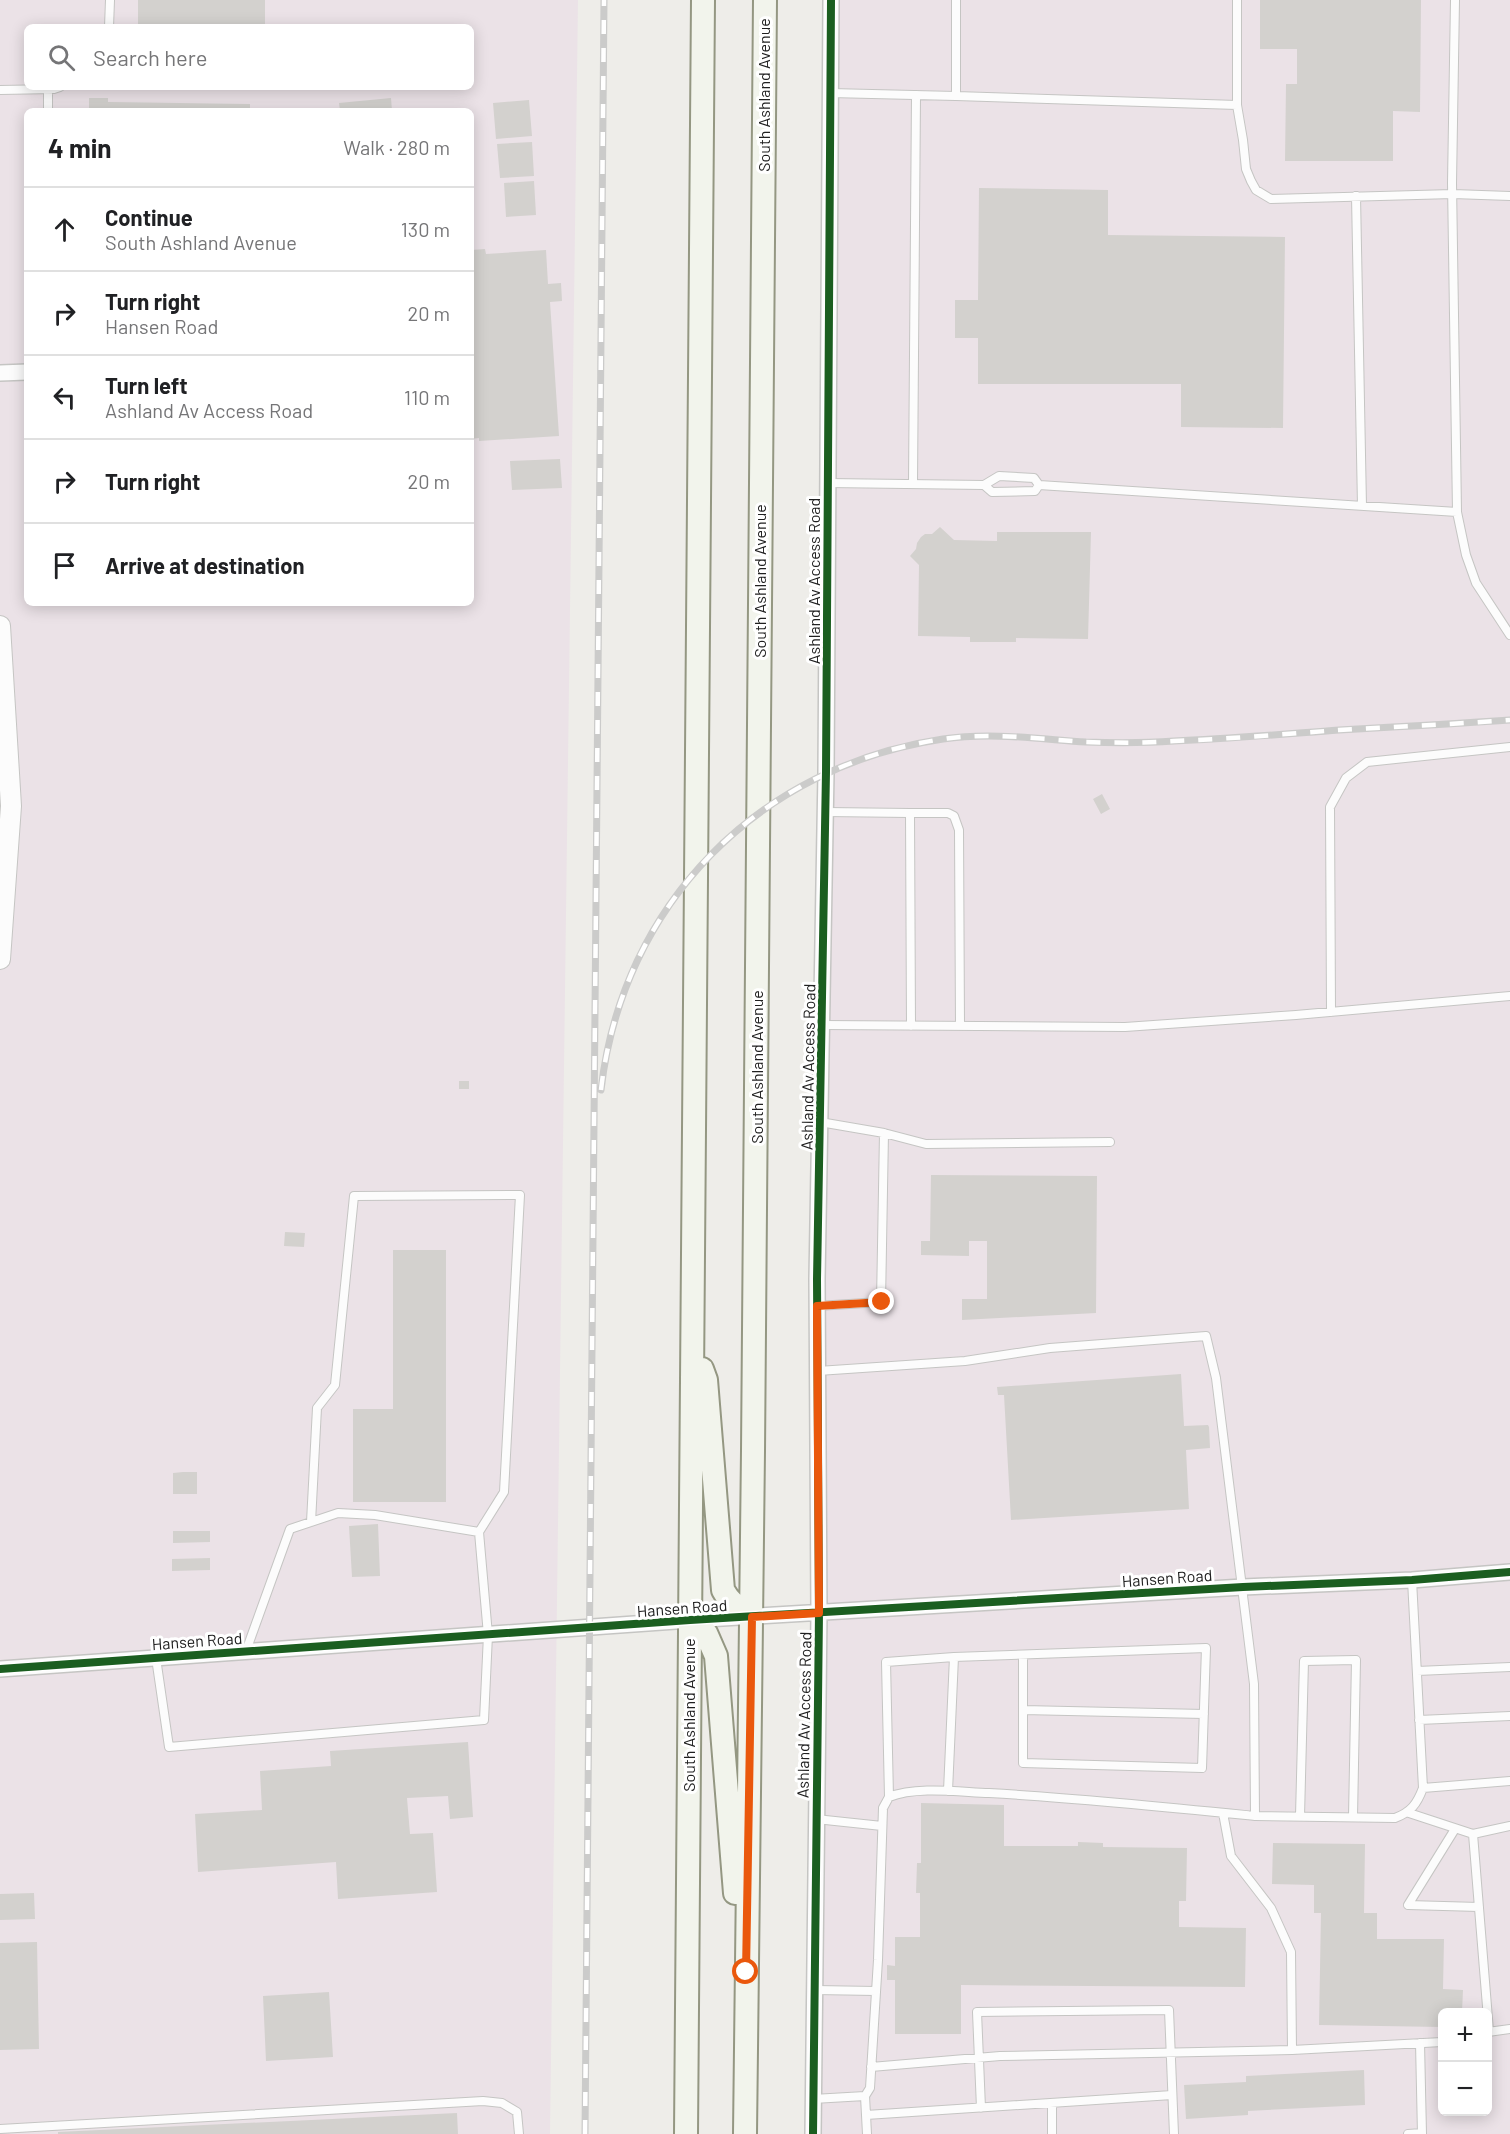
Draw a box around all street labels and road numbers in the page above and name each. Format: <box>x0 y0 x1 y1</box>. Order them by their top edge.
street label: South Ashland Avenue <box>754 18 773 172</box>
street label: Ashland Av Access Road <box>804 498 823 664</box>
street label: South Ashland Avenue <box>750 504 769 658</box>
street label: Ashland Av Access Road <box>797 984 818 1150</box>
street label: South Ashland Avenue <box>747 990 766 1144</box>
street label: Hansen Road <box>1121 1565 1213 1590</box>
street label: Hansen Road <box>636 1595 728 1620</box>
street label: Hansen Road <box>151 1628 243 1653</box>
street label: Ashland Av Access Road <box>793 1632 814 1798</box>
street label: South Ashland Avenue <box>679 1638 698 1792</box>

